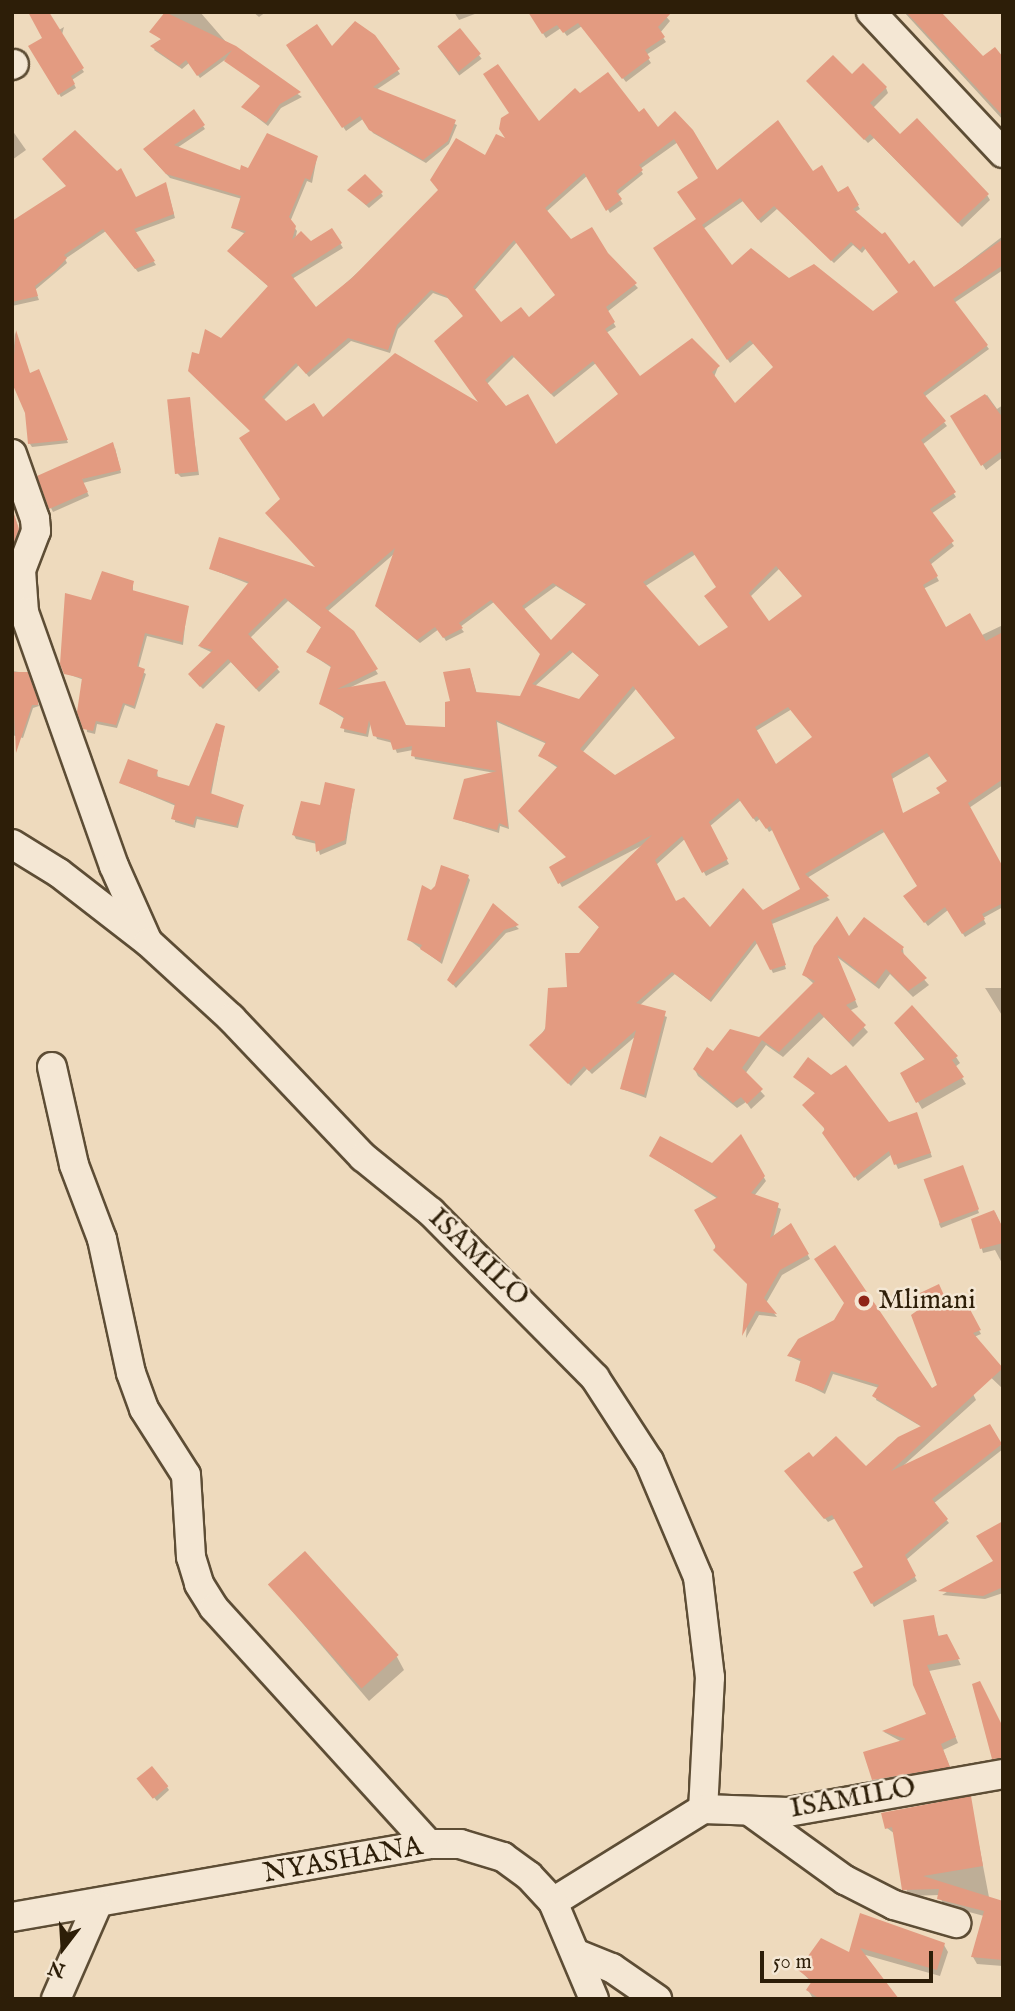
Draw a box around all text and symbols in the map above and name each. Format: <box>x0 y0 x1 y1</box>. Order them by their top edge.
street label: ISAMILO <box>421 1202 535 1314</box>
place label: Mlimani <box>878 1284 976 1318</box>
marker: Mlimani <box>856 1293 872 1309</box>
street label: ISAMILO <box>788 1771 918 1827</box>
street label: NYASHANA <box>261 1830 425 1892</box>
north arrow <box>28 1913 98 1983</box>
scale bar <box>763 1938 936 1982</box>
text: 50 m <box>773 1949 812 1976</box>
text: N <box>45 1954 68 1982</box>

